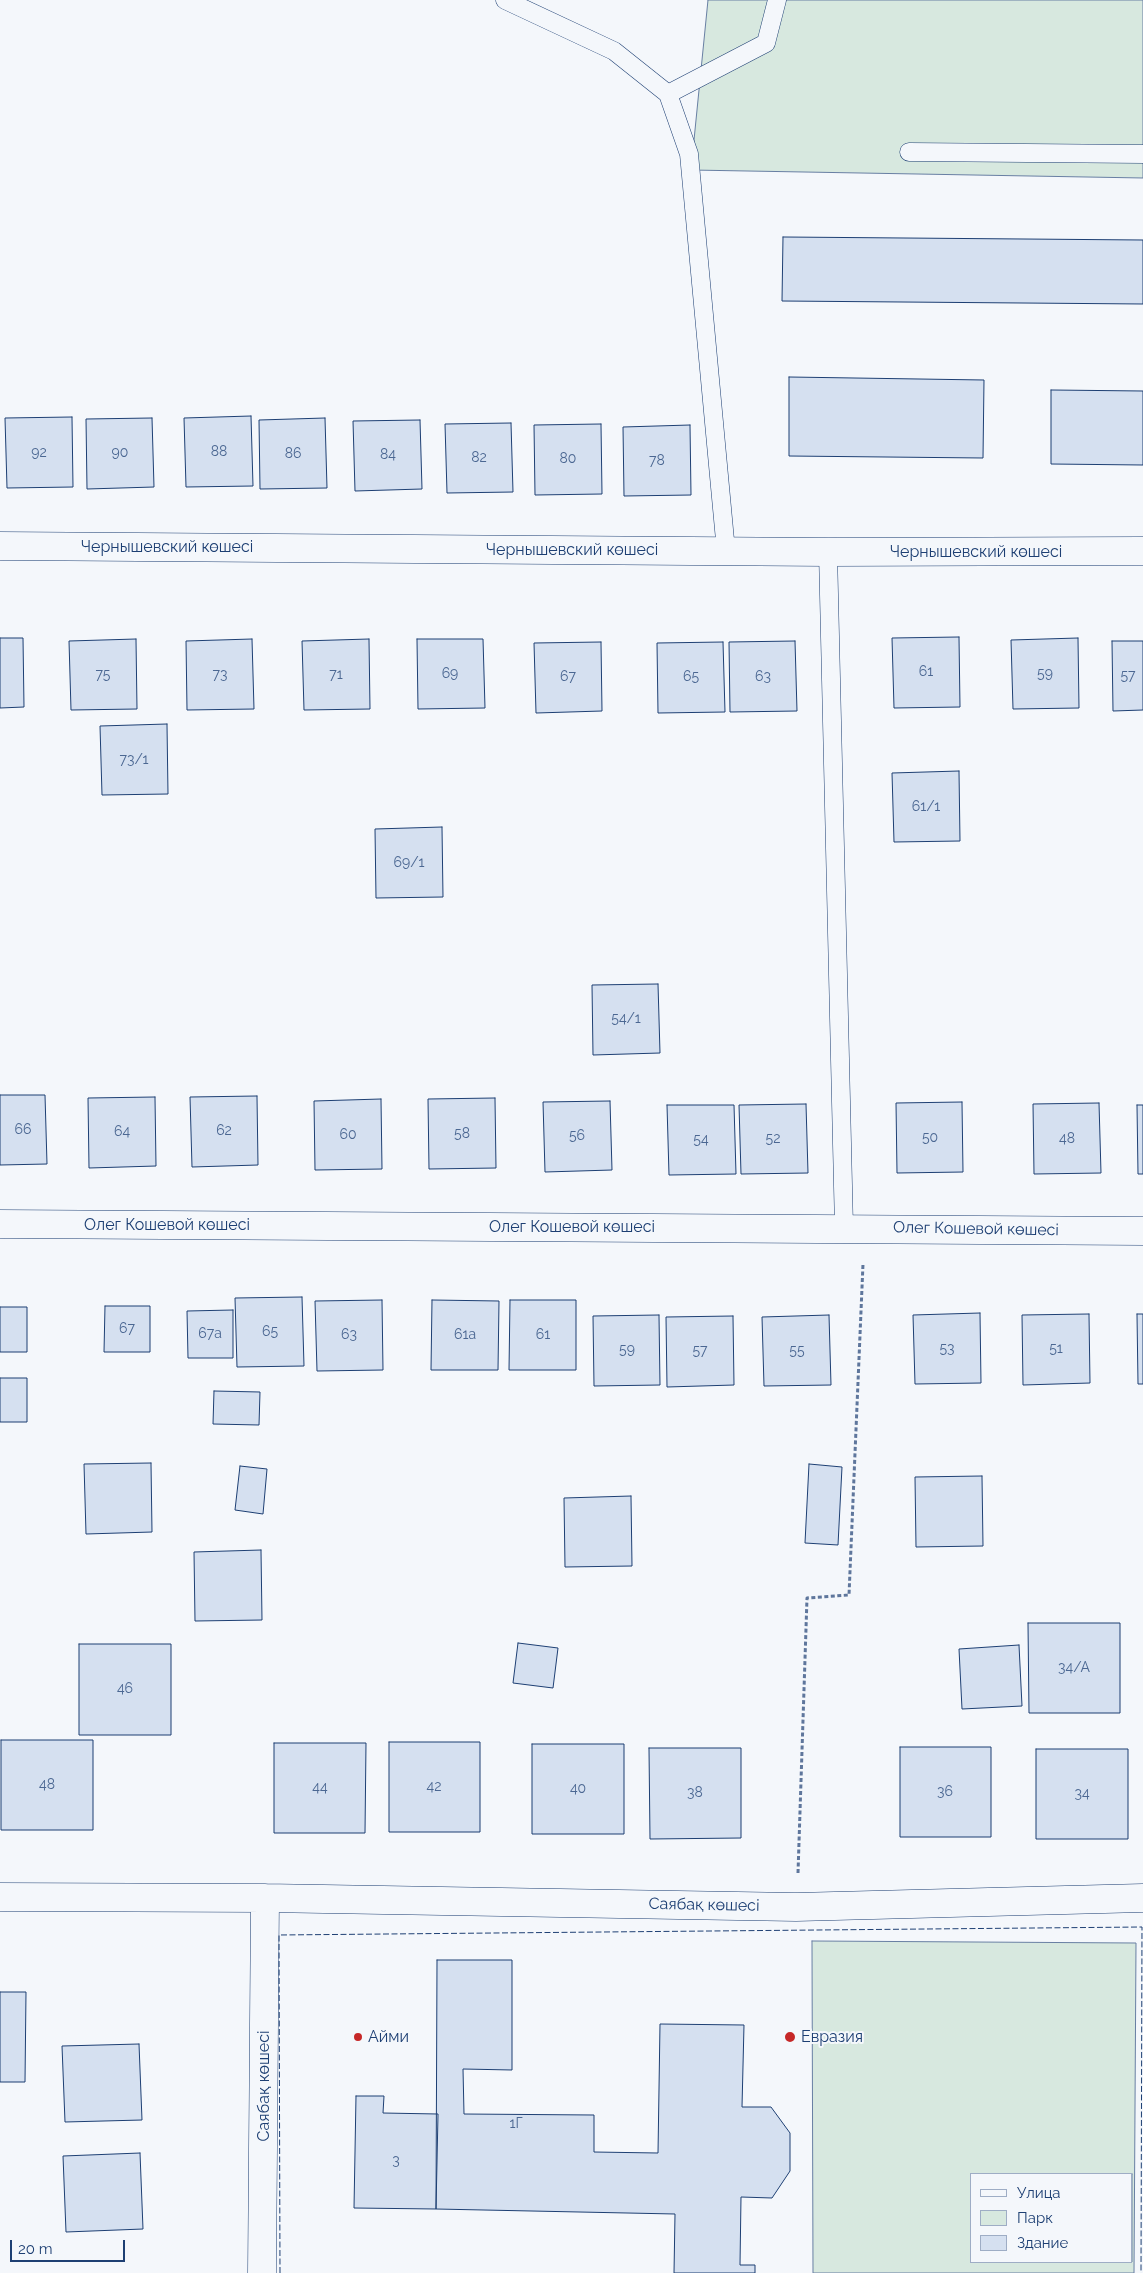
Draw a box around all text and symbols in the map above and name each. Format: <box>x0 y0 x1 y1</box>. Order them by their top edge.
house number: 88 <box>211 444 227 460</box>
house number: 92 <box>31 445 47 461</box>
house number: 90 <box>112 445 128 461</box>
house number: 86 <box>285 446 301 462</box>
house number: 84 <box>380 447 396 463</box>
house number: 82 <box>471 450 487 466</box>
house number: 80 <box>560 451 576 467</box>
house number: 78 <box>649 453 665 469</box>
street label: Чернышевский көшесі <box>81 537 253 557</box>
street label: Чернышевский көшесі <box>486 540 658 560</box>
street label: Чернышевский көшесі <box>890 542 1062 562</box>
house number: 61 <box>919 664 933 680</box>
house number: 69 <box>442 666 458 682</box>
house number: 59 <box>1037 666 1053 682</box>
house number: 75 <box>96 667 110 683</box>
house number: 73 <box>213 667 227 683</box>
house number: 71 <box>329 667 343 683</box>
house number: 57 <box>1120 668 1136 684</box>
house number: 67 <box>560 669 576 685</box>
house number: 65 <box>683 669 699 685</box>
house number: 63 <box>755 669 771 685</box>
house number: 73/1 <box>119 752 149 768</box>
house number: 61/1 <box>912 799 940 815</box>
house number: 69/1 <box>394 855 424 871</box>
house number: 54/1 <box>611 1011 641 1027</box>
house number: 66 <box>15 1122 31 1138</box>
house number: 62 <box>216 1123 232 1139</box>
house number: 64 <box>114 1124 130 1140</box>
house number: 58 <box>454 1126 470 1142</box>
house number: 60 <box>339 1127 357 1143</box>
house number: 56 <box>569 1128 585 1144</box>
house number: 50 <box>922 1130 938 1146</box>
house number: 52 <box>766 1131 780 1147</box>
house number: 48 <box>1059 1131 1075 1147</box>
house number: 54 <box>693 1132 709 1148</box>
street label: Олег Кошевой көшесі <box>84 1215 250 1235</box>
street label: Олег Кошевой көшесі <box>489 1217 655 1237</box>
street label: Олег Кошевой көшесі <box>893 1218 1059 1240</box>
house number: 67 <box>119 1321 135 1337</box>
house number: 65 <box>262 1324 278 1340</box>
house number: 67а <box>198 1326 222 1342</box>
house number: 63 <box>341 1327 357 1343</box>
house number: 61а <box>454 1327 476 1343</box>
house number: 61 <box>536 1327 550 1343</box>
house number: 53 <box>939 1341 955 1357</box>
house number: 51 <box>1049 1341 1063 1357</box>
house number: 59 <box>619 1342 635 1358</box>
house number: 57 <box>692 1343 708 1359</box>
house number: 55 <box>789 1343 805 1359</box>
house number: 34/А <box>1058 1660 1090 1676</box>
house number: 46 <box>117 1681 133 1697</box>
house number: 48 <box>39 1777 55 1793</box>
house number: 42 <box>427 1779 441 1795</box>
house number: 44 <box>312 1780 328 1796</box>
house number: 40 <box>570 1781 586 1797</box>
house number: 36 <box>937 1784 953 1800</box>
house number: 38 <box>687 1785 703 1801</box>
house number: 34 <box>1074 1786 1090 1802</box>
street label: Саябақ көшесі <box>648 1894 760 1916</box>
place label: Айми <box>368 2027 409 2047</box>
place label: Евразия <box>801 2027 863 2047</box>
marker: Евразия <box>783 2030 797 2044</box>
street label: Саябақ көшесі <box>254 2031 274 2141</box>
marker: Айми <box>352 2031 364 2043</box>
house number: 1Г <box>509 2116 523 2132</box>
house number: 3 <box>392 2153 400 2169</box>
legend <box>970 2173 1133 2263</box>
text: Улица <box>1017 2184 1061 2202</box>
text: Парк <box>1017 2209 1053 2227</box>
scale bar <box>12 2230 128 2262</box>
text: Здание <box>1017 2234 1068 2252</box>
text: 20 m <box>18 2240 53 2258</box>

